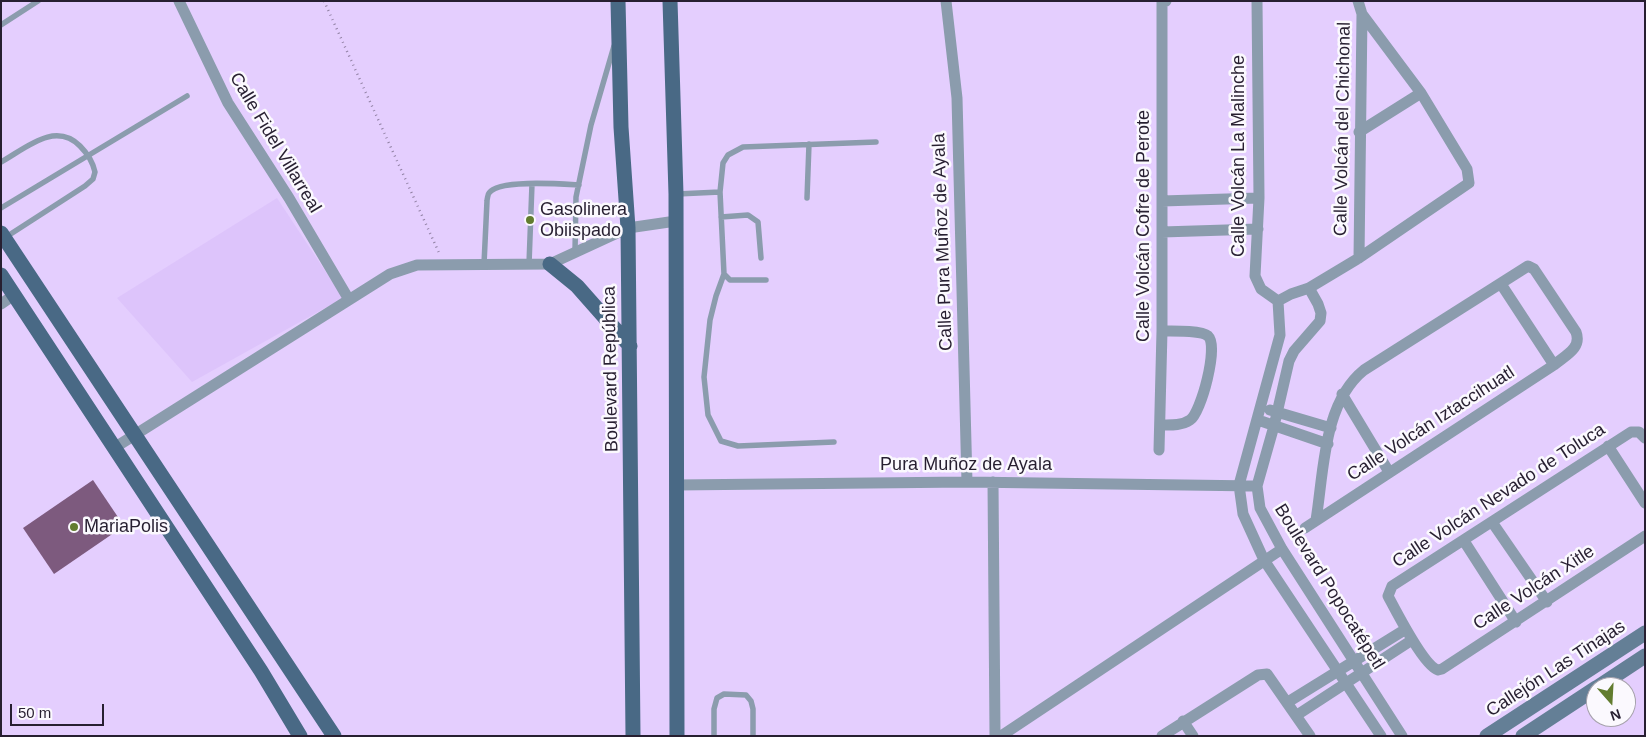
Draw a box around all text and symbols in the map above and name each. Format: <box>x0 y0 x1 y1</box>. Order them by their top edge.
street label: Calle Volcán del Chichonal <box>1330 22 1356 236</box>
street label: Calle Volcán La Malinche <box>1228 55 1250 257</box>
street label: Calle Fidel Villarreal <box>225 69 325 217</box>
street label: Calle Volcán Cofre de Perote <box>1133 110 1155 342</box>
street label: Calle Pura Muñoz de Ayala <box>928 133 958 351</box>
place label: Gasolinera Obiispado <box>540 199 627 242</box>
marker: Gasolinera Obiispado <box>524 214 536 226</box>
street label: Boulevard República <box>599 286 623 452</box>
street label: Calle Volcán Iztaccihuatl <box>1343 362 1519 486</box>
street label: Calle Volcán Nevado de Toluca <box>1389 419 1609 573</box>
street label: Pura Muñoz de Ayala <box>880 454 1052 476</box>
street label: Boulevard Popocatépetl <box>1269 500 1389 674</box>
place label: MariaPolis <box>84 516 168 538</box>
marker: MariaPolis <box>68 521 80 533</box>
street label: Calle Volcán Xitle <box>1469 541 1599 635</box>
street label: Callejón Las Tinajas <box>1482 616 1630 722</box>
north arrow <box>1586 677 1636 727</box>
scale bar <box>12 694 106 726</box>
text: 50 m <box>18 704 51 721</box>
text: N <box>1608 706 1623 724</box>

